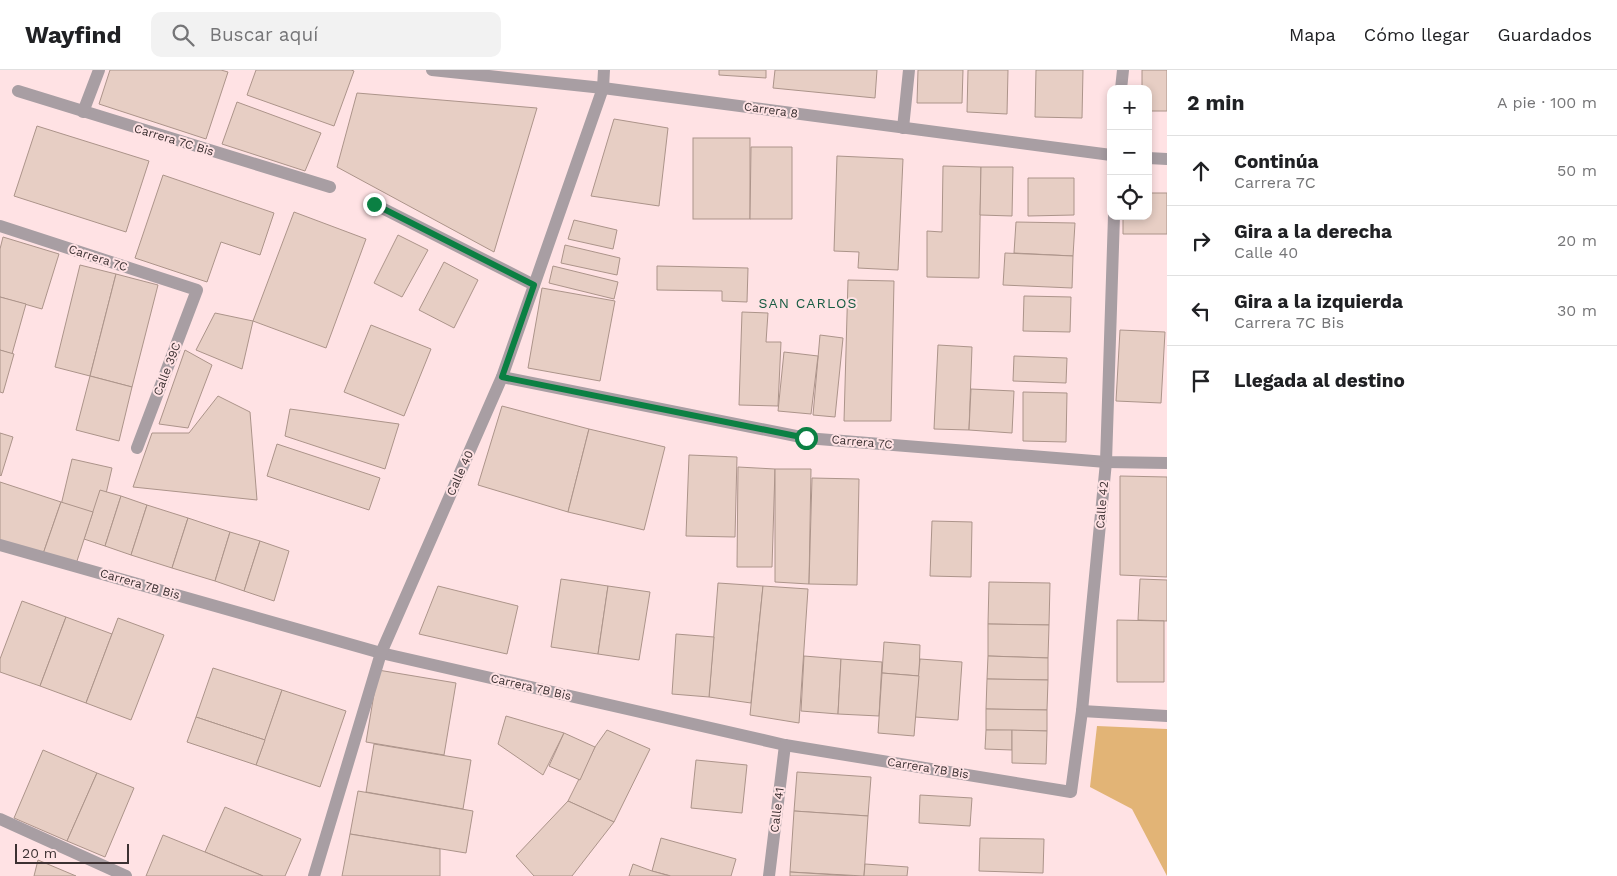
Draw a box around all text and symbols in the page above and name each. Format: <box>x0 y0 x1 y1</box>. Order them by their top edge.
search box <box>151 12 501 57</box>
text: Wayfind <box>25 21 121 49</box>
icon: search <box>169 21 197 49</box>
text: Buscar aquí <box>209 23 318 46</box>
text: Mapa <box>1289 24 1336 45</box>
text: Cómo llegar <box>1364 24 1470 45</box>
text: Guardados <box>1498 24 1592 45</box>
map controls <box>1107 85 1152 220</box>
button: + <box>1107 85 1152 130</box>
text: 2 min <box>1187 90 1244 115</box>
text: A pie · 100 m <box>1497 93 1597 112</box>
street label: Carrera 8 <box>743 99 799 121</box>
street label: Carrera 7C Bis <box>132 121 216 159</box>
button: − <box>1107 130 1152 175</box>
text: Continúa <box>1234 150 1318 173</box>
icon: ahead <box>1187 157 1215 185</box>
text: 50 m <box>1557 161 1597 180</box>
text: Carrera 7C <box>1234 173 1316 192</box>
button: locate <box>1107 175 1152 220</box>
route end <box>363 193 386 216</box>
text: Gira a la derecha <box>1234 220 1392 243</box>
icon: right <box>1187 227 1215 255</box>
text: 20 m <box>1557 231 1597 250</box>
street label: Carrera 7C <box>67 242 129 274</box>
text: Calle 40 <box>1234 243 1298 262</box>
text: Gira a la izquierda <box>1234 290 1403 313</box>
district label: SAN CARLOS <box>759 295 857 311</box>
icon: left <box>1187 297 1215 325</box>
text: 30 m <box>1557 301 1597 320</box>
text: Carrera 7C Bis <box>1234 313 1344 332</box>
street label: Calle 39C <box>150 340 184 398</box>
icon: arrive <box>1187 367 1215 395</box>
text: Llegada al destino <box>1234 369 1405 392</box>
route start <box>795 427 818 450</box>
street label: Carrera 7C <box>831 432 893 452</box>
street label: Calle 40 <box>444 448 476 498</box>
street label: Calle 42 <box>1093 481 1111 529</box>
street label: Carrera 7B Bis <box>98 566 182 602</box>
street label: Carrera 7B Bis <box>489 671 573 703</box>
street label: Carrera 7B Bis <box>886 755 970 781</box>
street label: Calle 41 <box>767 787 787 833</box>
scale bar <box>15 841 129 864</box>
text: 20 m <box>22 845 57 861</box>

